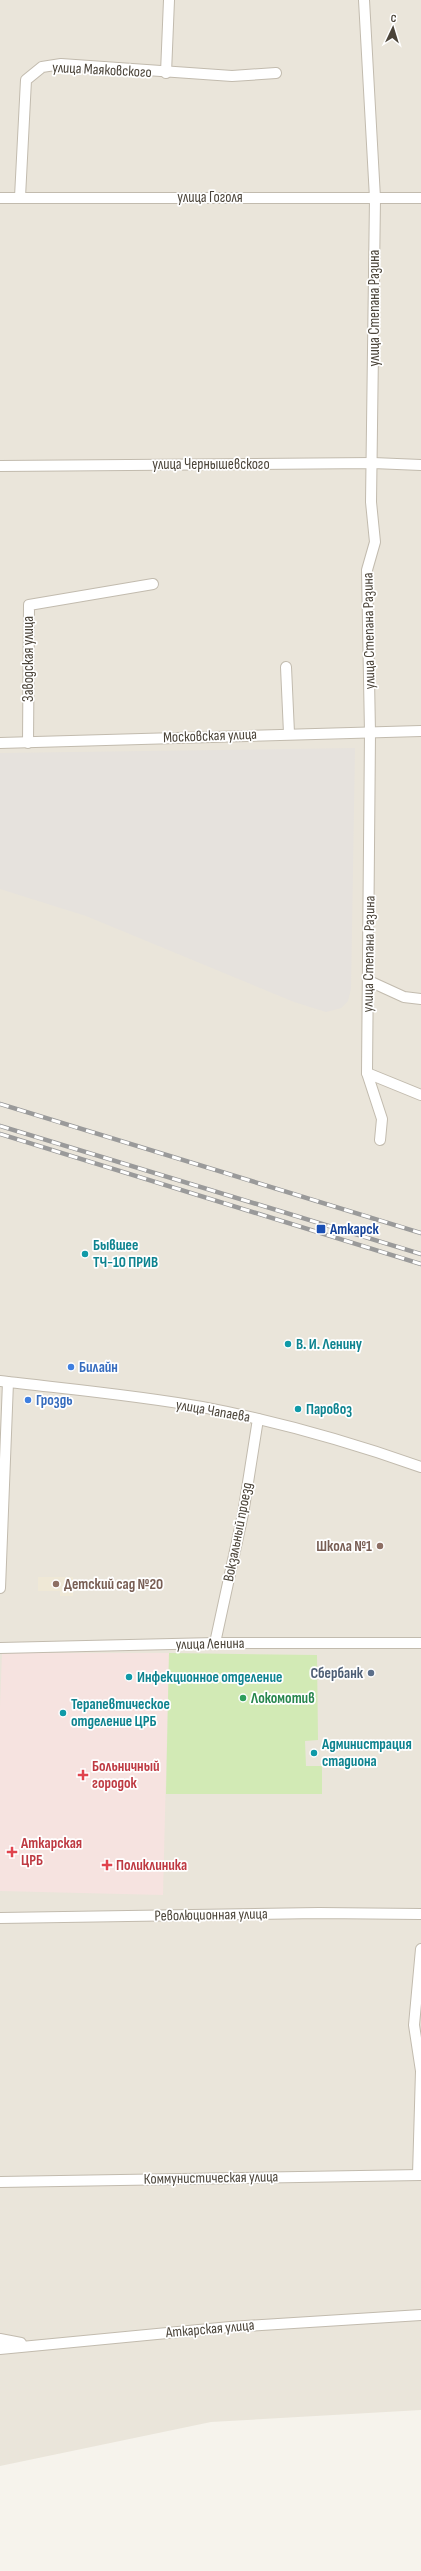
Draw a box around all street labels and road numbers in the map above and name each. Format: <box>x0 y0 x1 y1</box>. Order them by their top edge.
street label: улица Маяковского <box>52 58 152 82</box>
street label: улица Гоголя <box>177 188 243 207</box>
street label: улица Степана Разина <box>365 249 384 366</box>
street label: улица Чернышевского <box>152 455 270 474</box>
street label: улица Степана Разина <box>358 572 380 690</box>
street label: Заводская улица <box>19 616 38 702</box>
street label: Московская улица <box>163 725 258 747</box>
street label: улица Степана Разина <box>358 895 380 1013</box>
street label: улица Чапаева <box>174 1395 252 1427</box>
street label: Вокзальный проезд <box>219 1481 257 1583</box>
street label: улица Ленина <box>175 1634 245 1654</box>
street label: Революционная улица <box>154 1905 268 1925</box>
street label: Коммунистическая улица <box>144 2167 279 2189</box>
street label: Аткарская улица <box>164 2316 255 2342</box>

